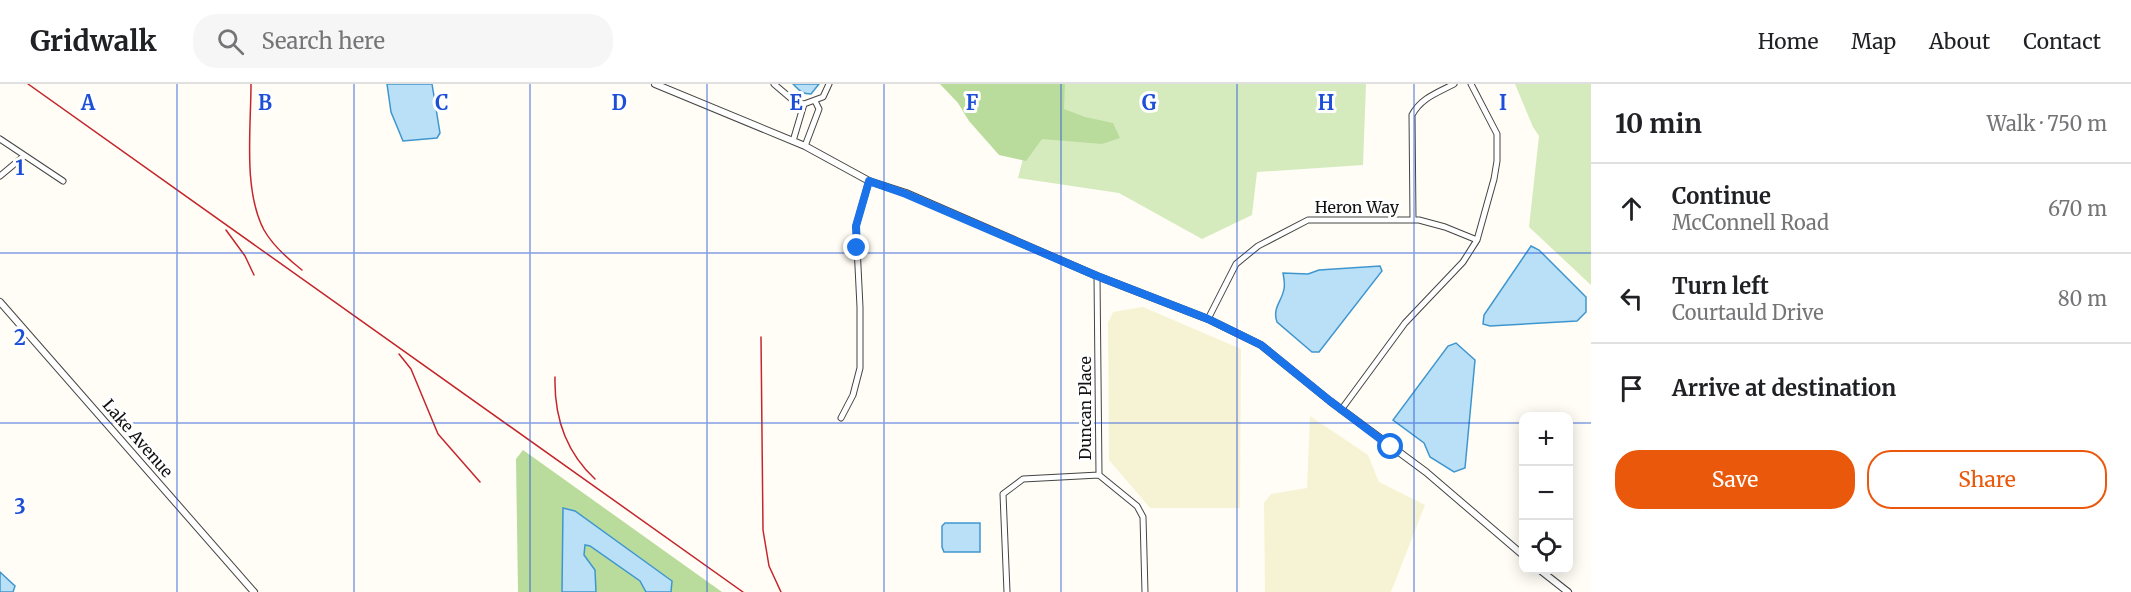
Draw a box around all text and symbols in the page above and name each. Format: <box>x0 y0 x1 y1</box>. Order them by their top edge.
search box <box>193 14 613 68</box>
text: Gridwalk <box>30 23 157 59</box>
icon: search <box>214 25 247 58</box>
text: Search here <box>262 27 385 55</box>
text: Home <box>1758 28 1818 55</box>
text: Map <box>1851 28 1896 55</box>
text: About <box>1929 28 1990 55</box>
text: Contact <box>2023 28 2101 55</box>
text: A <box>80 90 96 115</box>
text: B <box>258 90 272 115</box>
text: C <box>435 90 449 115</box>
text: D <box>611 90 627 115</box>
text: E <box>789 90 803 115</box>
text: F <box>966 90 979 115</box>
text: G <box>1142 90 1157 115</box>
text: H <box>1318 90 1334 115</box>
text: I <box>1499 90 1507 115</box>
text: 10 min <box>1615 107 1702 140</box>
text: Walk · 750 m <box>1987 111 2107 136</box>
text: 1 <box>15 155 25 180</box>
text: Continue <box>1672 182 1771 210</box>
icon: ahead <box>1615 192 1648 225</box>
text: 670 m <box>2048 196 2107 221</box>
street label: Heron Way <box>1315 197 1400 217</box>
text: McConnell Road <box>1672 210 1829 235</box>
route end <box>843 234 869 260</box>
text: Turn left <box>1672 272 1769 300</box>
icon: left <box>1615 282 1648 315</box>
text: 80 m <box>2058 286 2107 311</box>
text: Courtauld Drive <box>1672 300 1824 325</box>
text: 2 <box>14 325 26 350</box>
street label: Duncan Place <box>1075 356 1095 460</box>
icon: arrive <box>1615 372 1648 405</box>
text: Arrive at destination <box>1672 374 1896 402</box>
street label: Lake Avenue <box>99 395 177 481</box>
map controls <box>1519 412 1573 574</box>
button: + <box>1519 412 1573 466</box>
route start <box>1377 433 1403 459</box>
button: Save <box>1615 450 1855 509</box>
button: Share <box>1867 450 2107 509</box>
button: − <box>1519 466 1573 520</box>
text: 3 <box>14 494 26 519</box>
button: locate <box>1519 520 1573 574</box>

